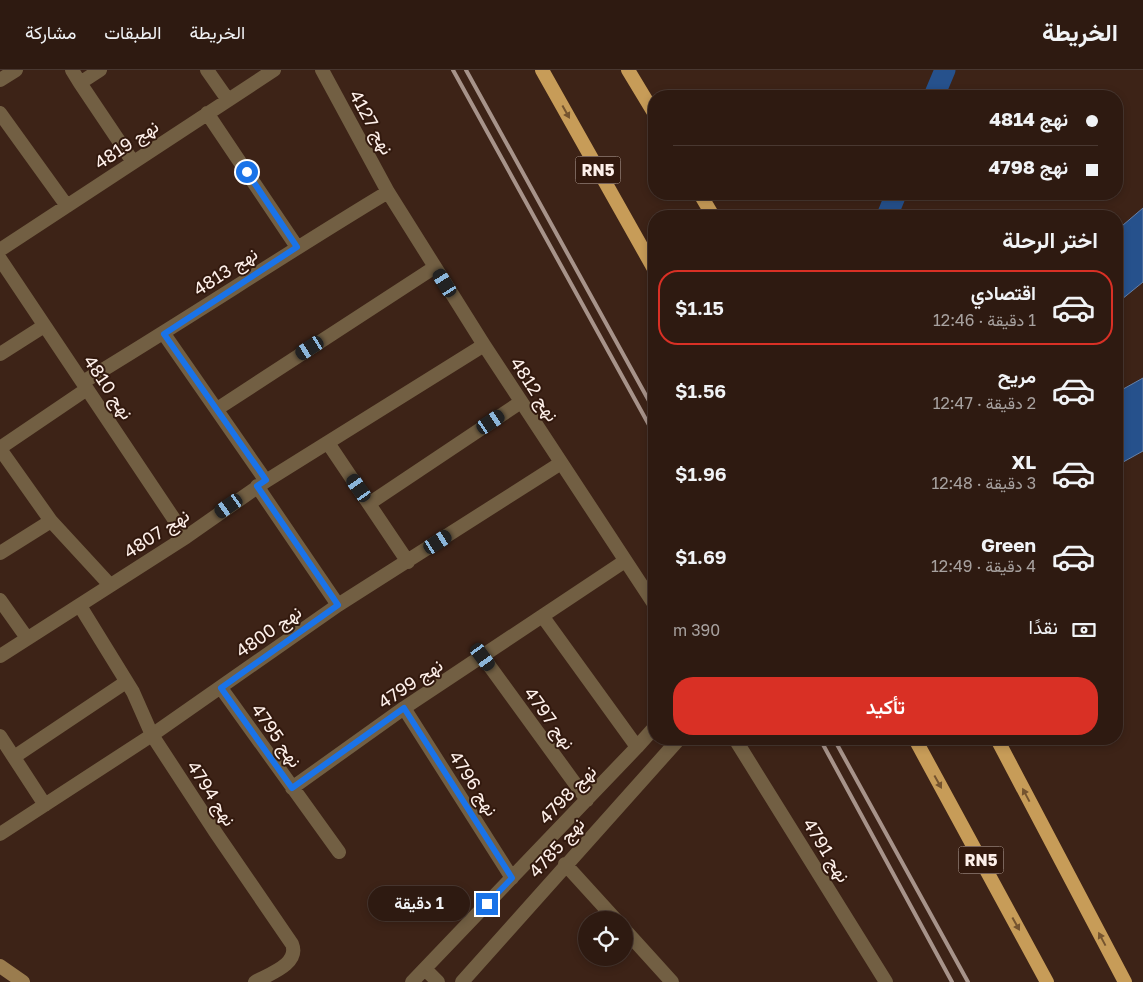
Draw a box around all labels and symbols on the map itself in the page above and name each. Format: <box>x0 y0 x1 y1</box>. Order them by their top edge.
street label: نهج 4127 <box>343 86 399 159</box>
one-way arrow <box>561 106 570 119</box>
street label: نهج 4819 <box>90 115 163 175</box>
road number: RN5 <box>576 156 620 184</box>
route start <box>236 161 258 183</box>
street label: نهج 4813 <box>189 242 262 302</box>
car <box>430 266 459 300</box>
car <box>293 334 326 362</box>
street label: نهج 4810 <box>78 351 138 424</box>
street label: نهج 4812 <box>504 353 564 426</box>
car <box>474 407 507 437</box>
car <box>344 471 373 505</box>
car <box>212 491 245 521</box>
street label: نهج 4807 <box>119 504 194 564</box>
car <box>421 528 454 556</box>
street label: نهج 4800 <box>231 600 306 663</box>
car <box>468 640 497 674</box>
street label: نهج 4799 <box>373 653 448 714</box>
street label: نهج 4797 <box>518 682 580 755</box>
street label: نهج 4795 <box>245 699 307 772</box>
street label: نهج 4796 <box>443 746 503 821</box>
street label: نهج 4794 <box>181 756 241 831</box>
street label: نهج 4798 <box>534 760 602 829</box>
one-way arrow <box>934 774 942 789</box>
one-way arrow <box>1022 788 1030 803</box>
street label: نهج 4785 <box>523 813 590 883</box>
street label: نهج 4791 <box>797 814 855 887</box>
road number: RN5 <box>958 846 1004 874</box>
callout: 1 دقيقة <box>367 886 470 922</box>
route end <box>476 893 498 915</box>
one-way arrow <box>1012 917 1020 932</box>
one-way arrow <box>1098 932 1106 946</box>

